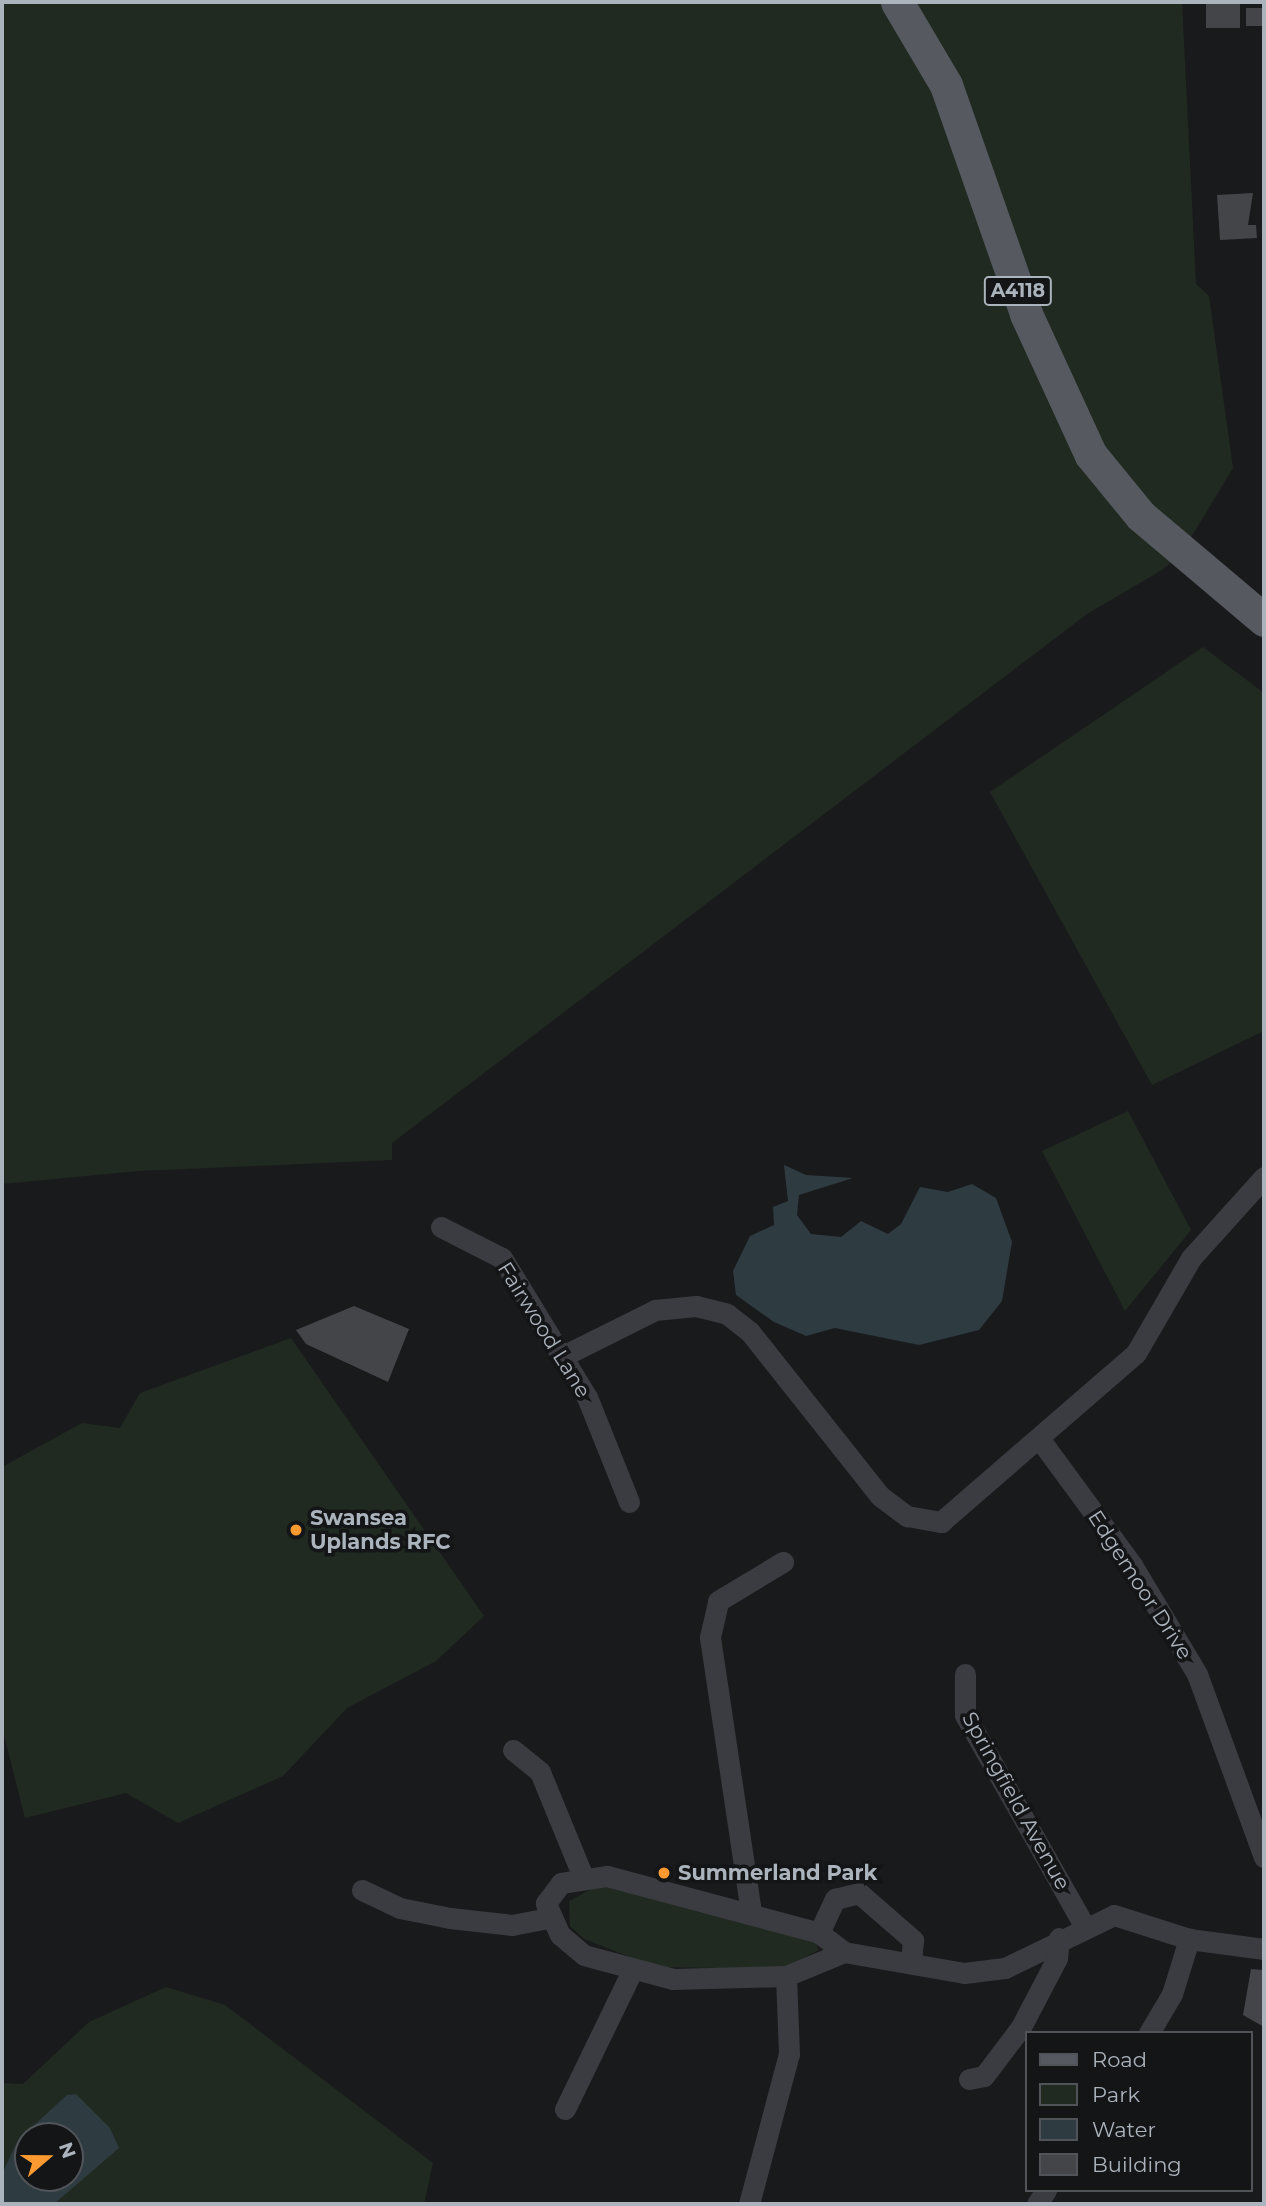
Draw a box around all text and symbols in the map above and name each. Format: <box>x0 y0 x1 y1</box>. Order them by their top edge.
road number: A4118 <box>983 276 1053 306</box>
street label: Fairwood Lane <box>492 1257 596 1403</box>
place label: Swansea Uplands RFC <box>310 1505 450 1555</box>
street label: Edgemoor Drive <box>1082 1506 1198 1664</box>
marker: Swansea Uplands RFC <box>288 1522 304 1538</box>
street label: Springfield Avenue <box>957 1708 1075 1894</box>
place label: Summerland Park <box>678 1860 877 1886</box>
marker: Summerland Park <box>656 1865 672 1881</box>
legend <box>1024 2031 1252 2192</box>
text: Road <box>1092 2047 1147 2072</box>
text: Park <box>1092 2082 1140 2107</box>
text: Water <box>1092 2117 1156 2142</box>
north arrow <box>14 2122 84 2192</box>
text: N <box>54 2139 81 2161</box>
text: Building <box>1092 2152 1182 2177</box>

